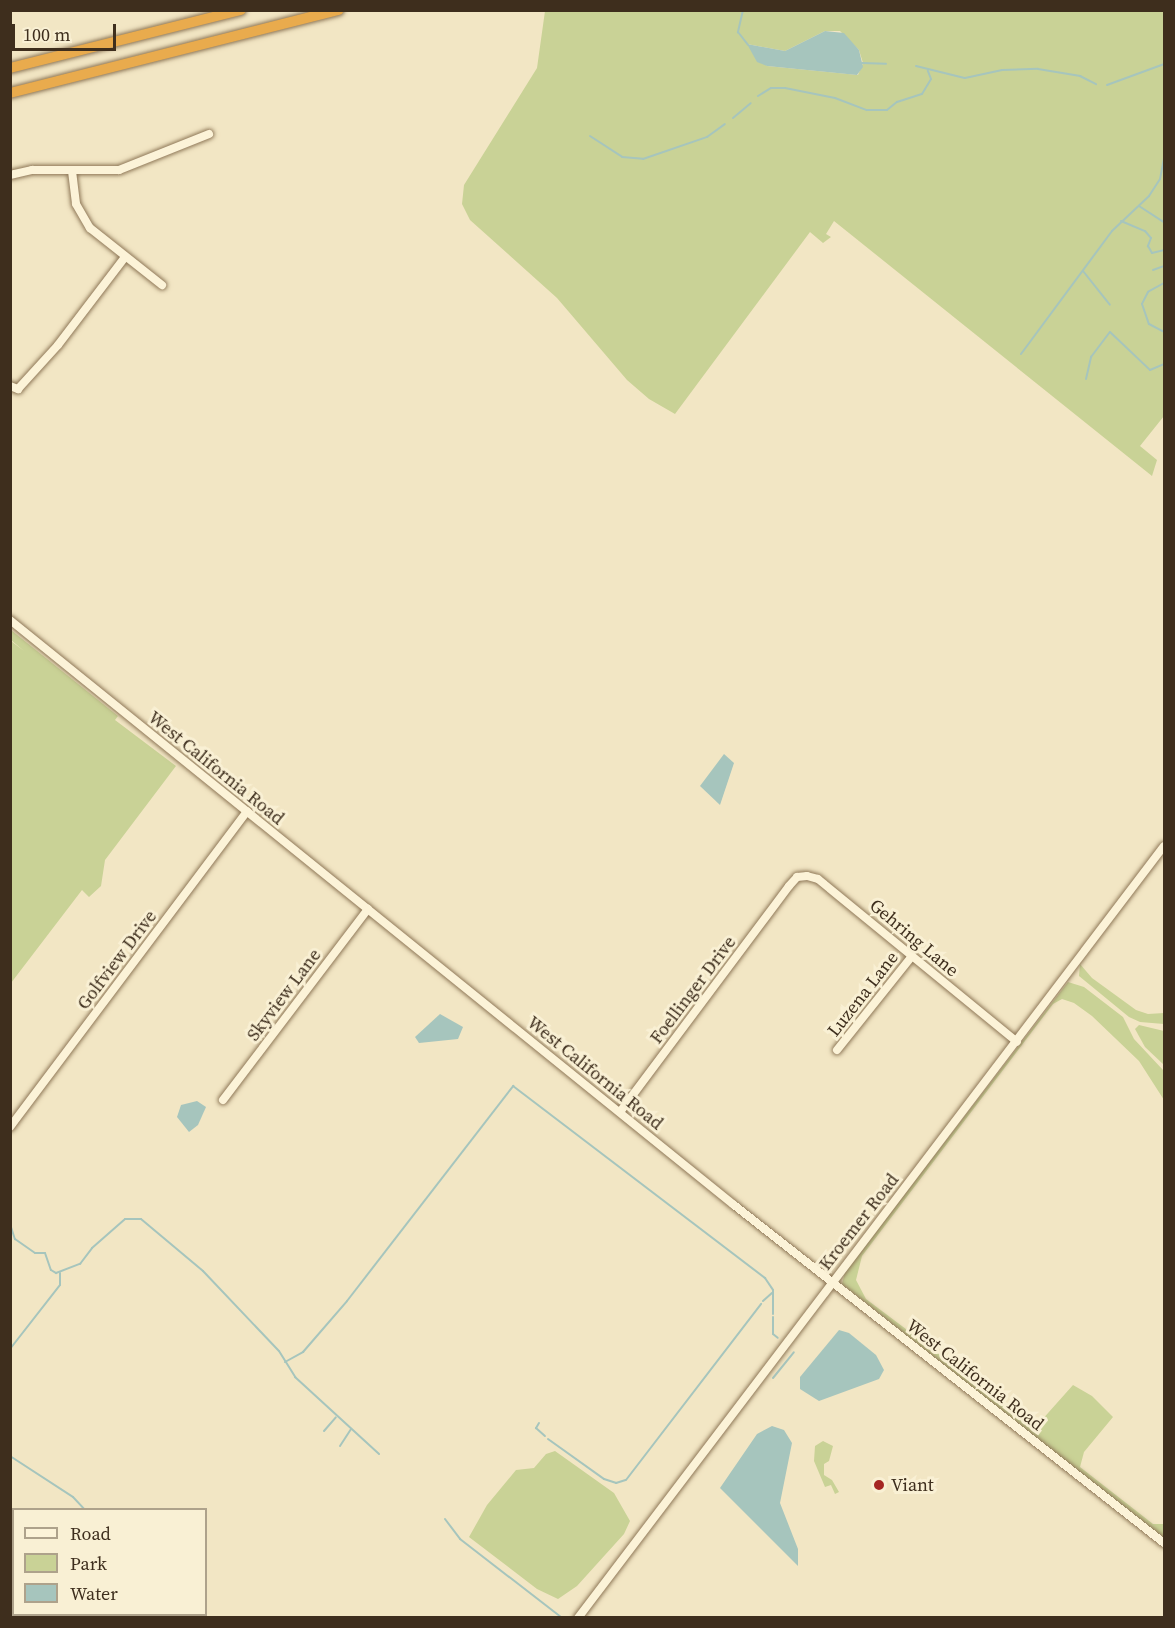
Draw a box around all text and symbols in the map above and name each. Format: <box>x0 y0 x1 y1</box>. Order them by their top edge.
scale bar <box>15 12 118 50</box>
text: 100 m <box>23 22 70 47</box>
street label: West California Road <box>144 707 288 829</box>
street label: Gehring Lane <box>865 895 963 981</box>
street label: Golfview Drive <box>73 906 161 1014</box>
street label: Foellinger Drive <box>646 932 740 1048</box>
street label: Skyview Lane <box>242 945 326 1045</box>
street label: Luzena Lane <box>823 947 903 1041</box>
street label: West California Road <box>523 1012 667 1134</box>
street label: Kroemer Road <box>815 1169 903 1275</box>
street label: West California Road <box>902 1315 1048 1435</box>
place label: Viant <box>891 1474 934 1496</box>
marker: Viant <box>872 1478 886 1492</box>
legend <box>12 1508 207 1616</box>
text: Road <box>70 1521 111 1546</box>
text: Park <box>70 1551 107 1576</box>
text: Water <box>70 1581 118 1606</box>

